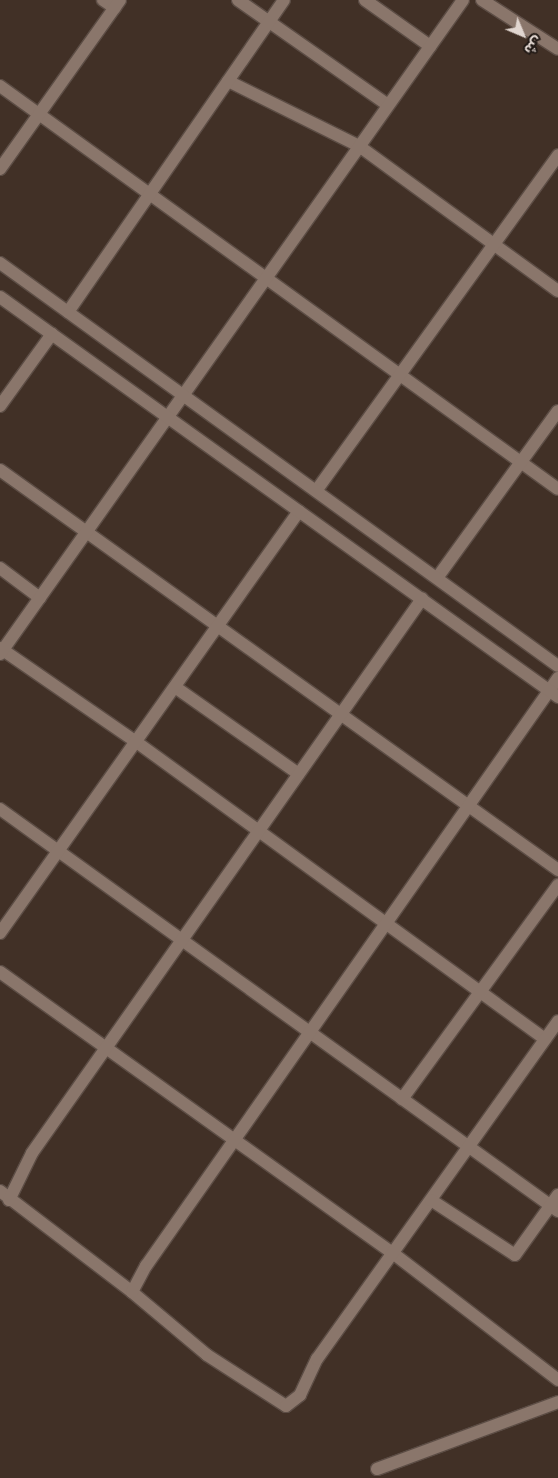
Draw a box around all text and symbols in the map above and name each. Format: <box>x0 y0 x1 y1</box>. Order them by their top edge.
north arrow <box>498 10 548 60</box>
text: ش <box>521 33 546 58</box>

